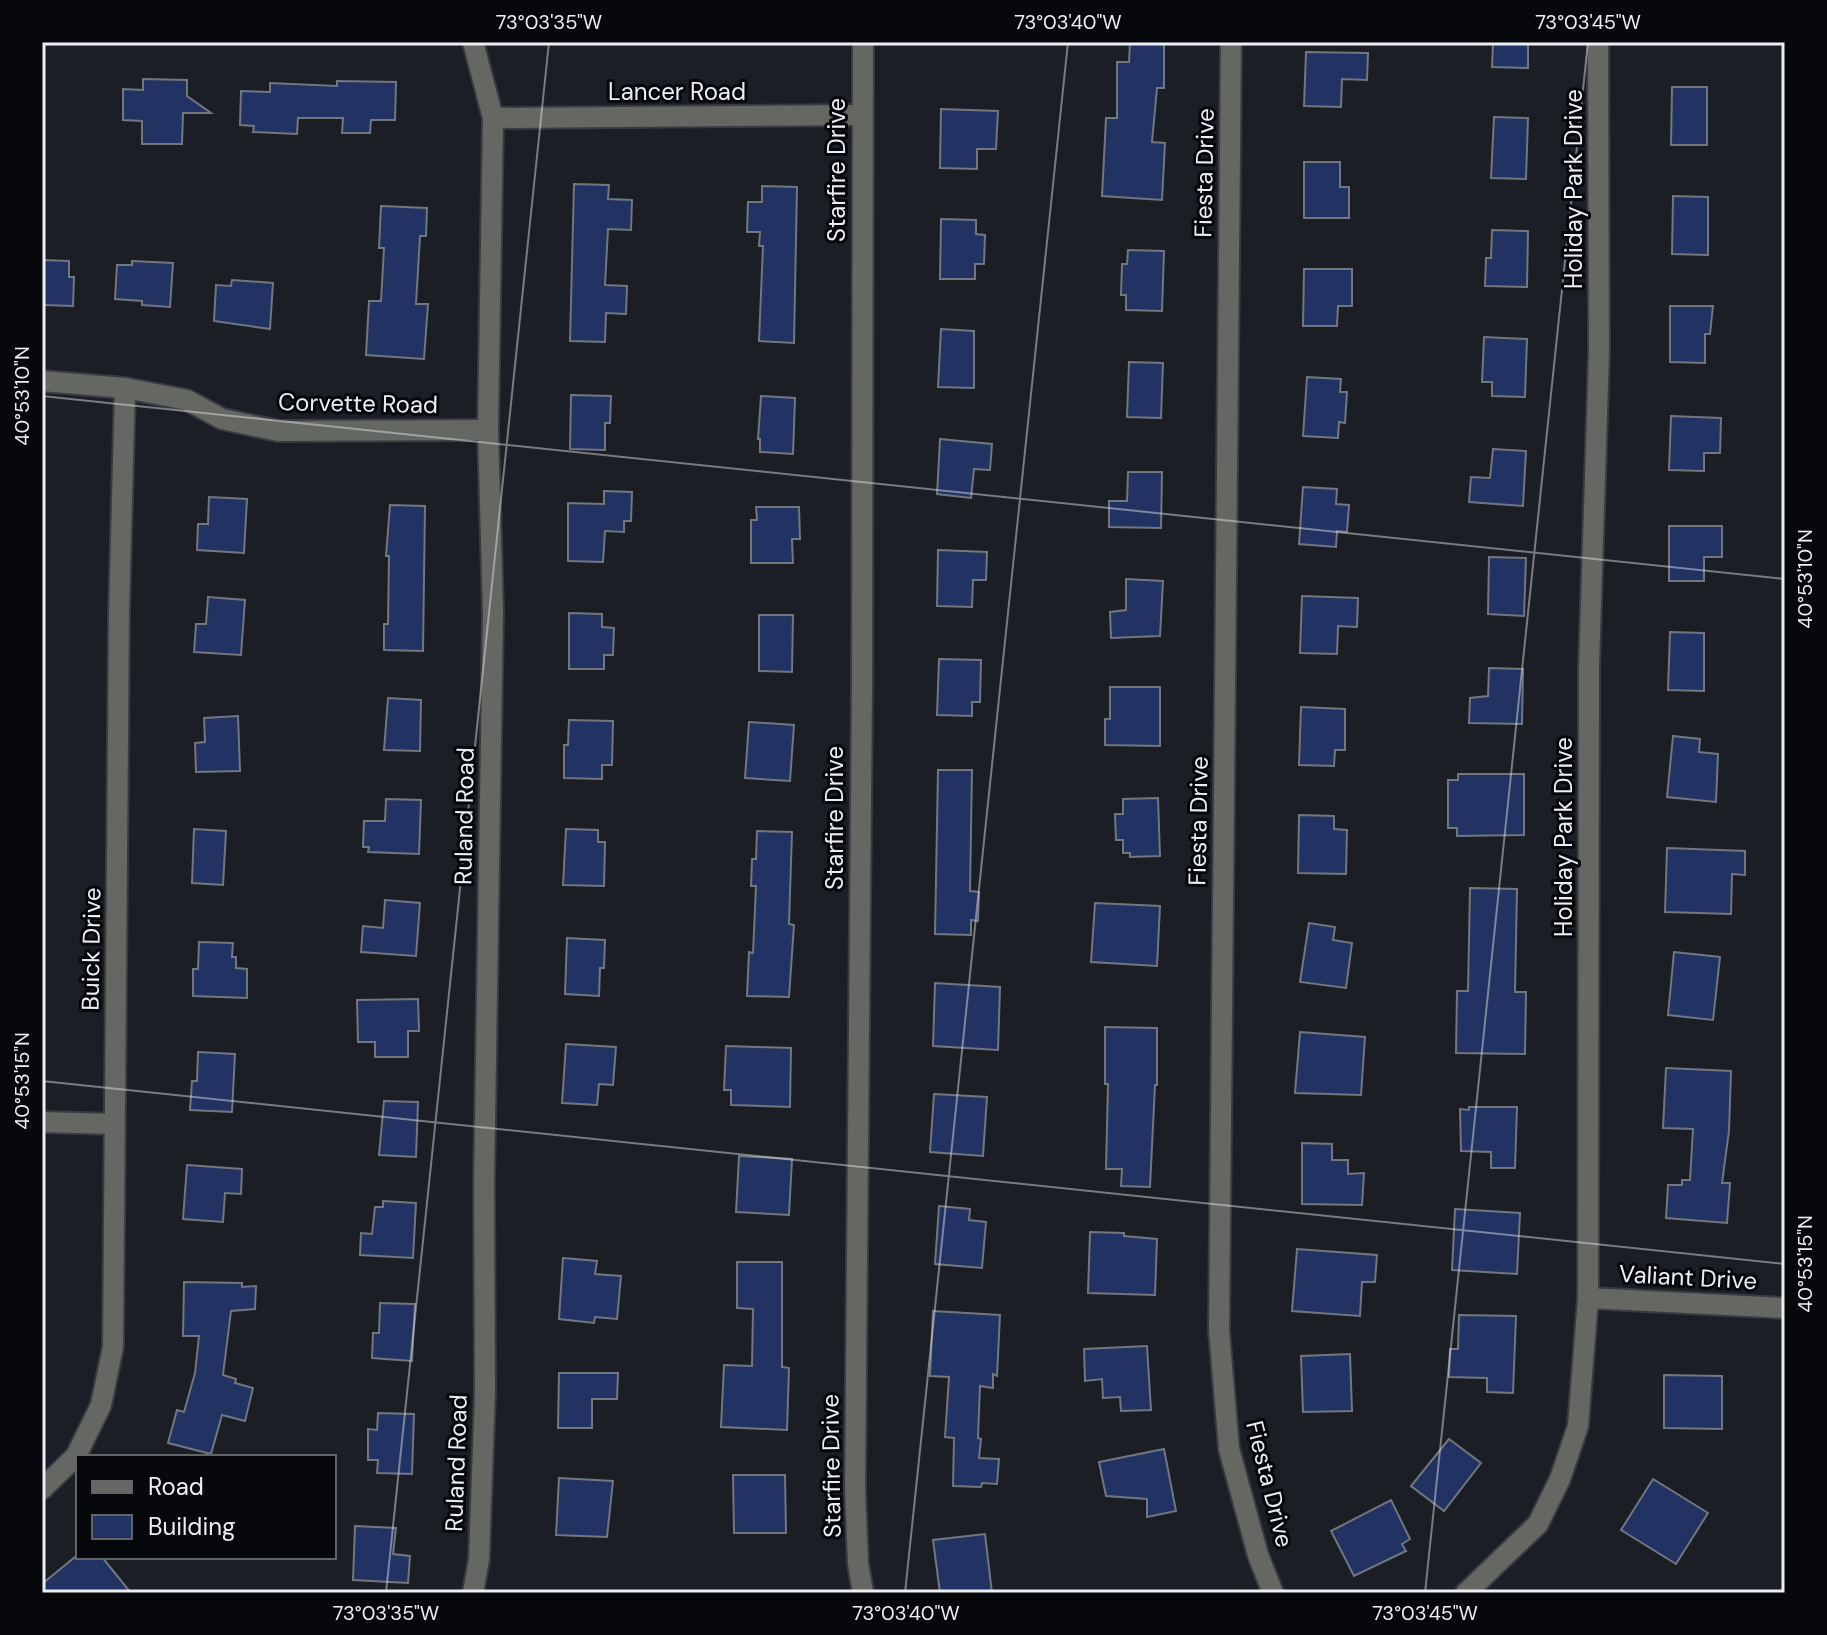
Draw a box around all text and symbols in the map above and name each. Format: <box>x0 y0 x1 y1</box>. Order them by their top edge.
text: 73°03'35"W <box>496 9 602 35</box>
text: 73°03'40"W <box>1014 9 1122 35</box>
text: 73°03'45"W <box>1535 9 1641 35</box>
street label: Lancer Road <box>608 76 746 107</box>
street label: Holiday Park Drive <box>1558 89 1589 289</box>
street label: Starfire Drive <box>821 98 852 242</box>
street label: Fiesta Drive <box>1187 108 1221 238</box>
text: 40°53'10"N <box>9 346 35 446</box>
street label: Corvette Road <box>278 386 438 420</box>
text: 40°53'10"N <box>1792 529 1818 629</box>
street label: Holiday Park Drive <box>1548 737 1579 937</box>
street label: Starfire Drive <box>819 746 850 890</box>
street label: Ruland Road <box>447 747 481 885</box>
street label: Fiesta Drive <box>1181 756 1215 886</box>
street label: Buick Drive <box>74 887 108 1011</box>
text: 40°53'15"N <box>9 1032 35 1130</box>
text: 40°53'15"N <box>1792 1215 1818 1313</box>
street label: Valiant Drive <box>1618 1258 1758 1296</box>
street label: Ruland Road <box>438 1394 474 1532</box>
street label: Starfire Drive <box>814 1394 848 1538</box>
street label: Fiesta Drive <box>1239 1417 1301 1551</box>
legend <box>76 1455 336 1559</box>
text: Road <box>148 1471 204 1502</box>
text: Building <box>148 1511 235 1542</box>
text: 73°03'35"W <box>333 1600 439 1626</box>
text: 73°03'40"W <box>852 1600 960 1626</box>
text: 73°03'45"W <box>1372 1600 1478 1626</box>

